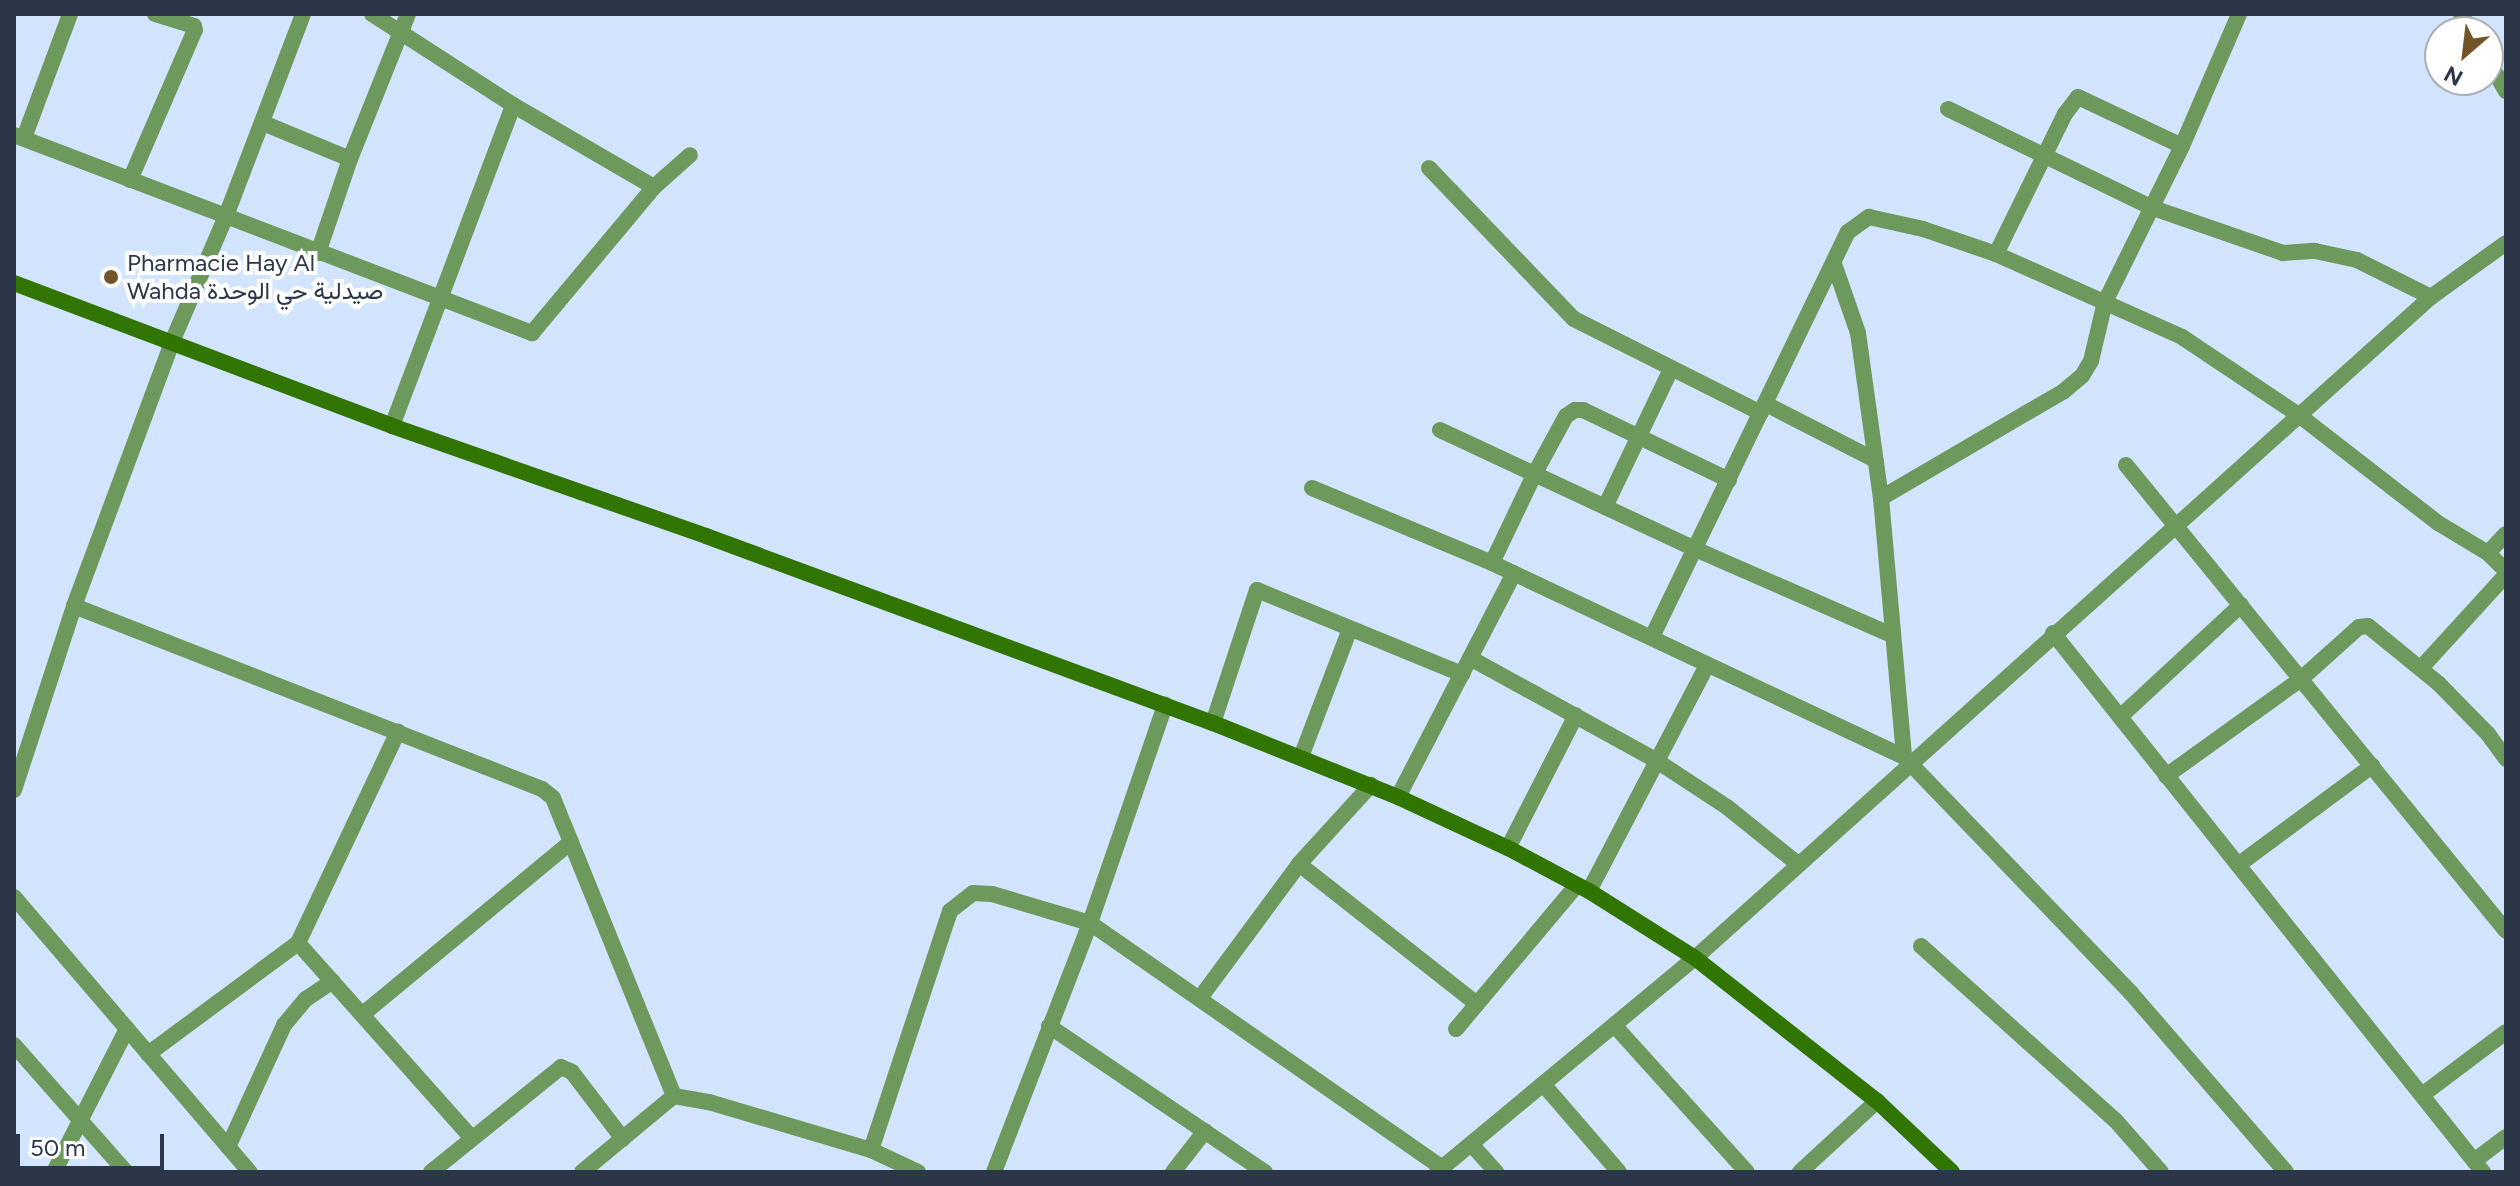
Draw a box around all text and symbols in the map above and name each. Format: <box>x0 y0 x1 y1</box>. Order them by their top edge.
north arrow <box>2424 16 2504 96</box>
text: N <box>2440 60 2467 92</box>
place label: Pharmacie Hay Al Wahda صيدلية حي الوحدة <box>127 249 383 305</box>
marker: Pharmacie Hay Al Wahda صيدلية حي الوحدة <box>102 268 120 286</box>
scale bar <box>20 1118 168 1168</box>
text: 50 m <box>30 1133 86 1162</box>

